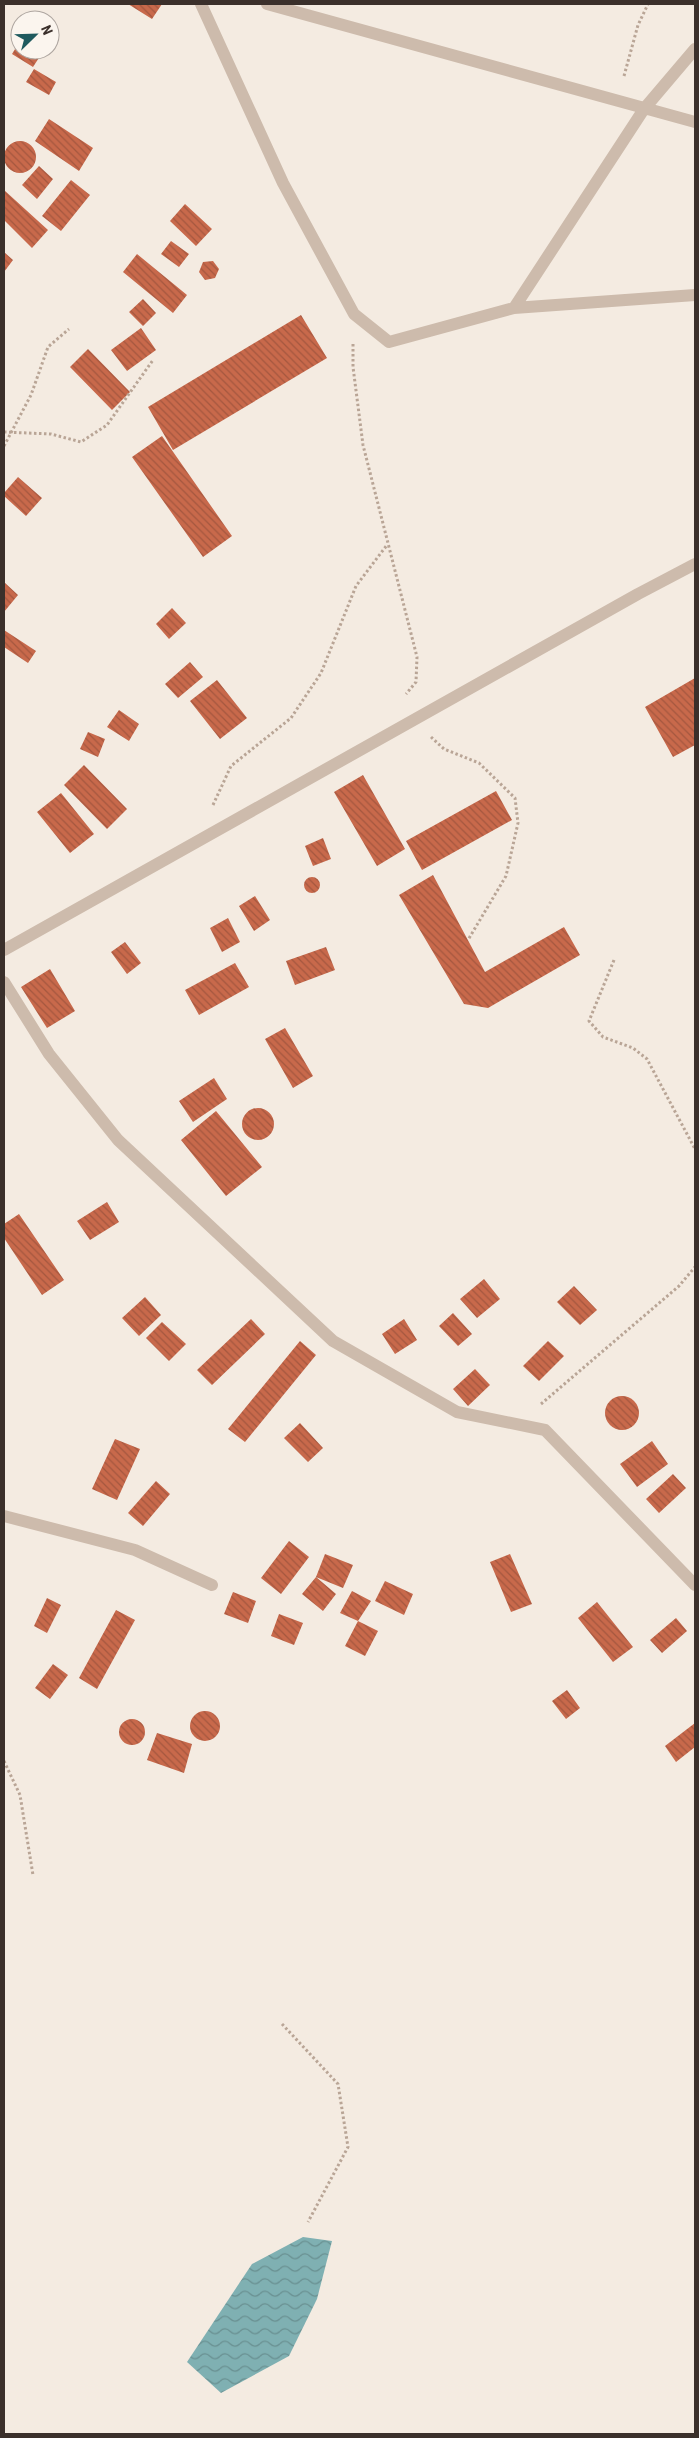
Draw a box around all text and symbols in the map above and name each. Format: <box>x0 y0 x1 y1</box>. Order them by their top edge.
north arrow <box>10 10 60 60</box>
text: N <box>38 23 56 37</box>

